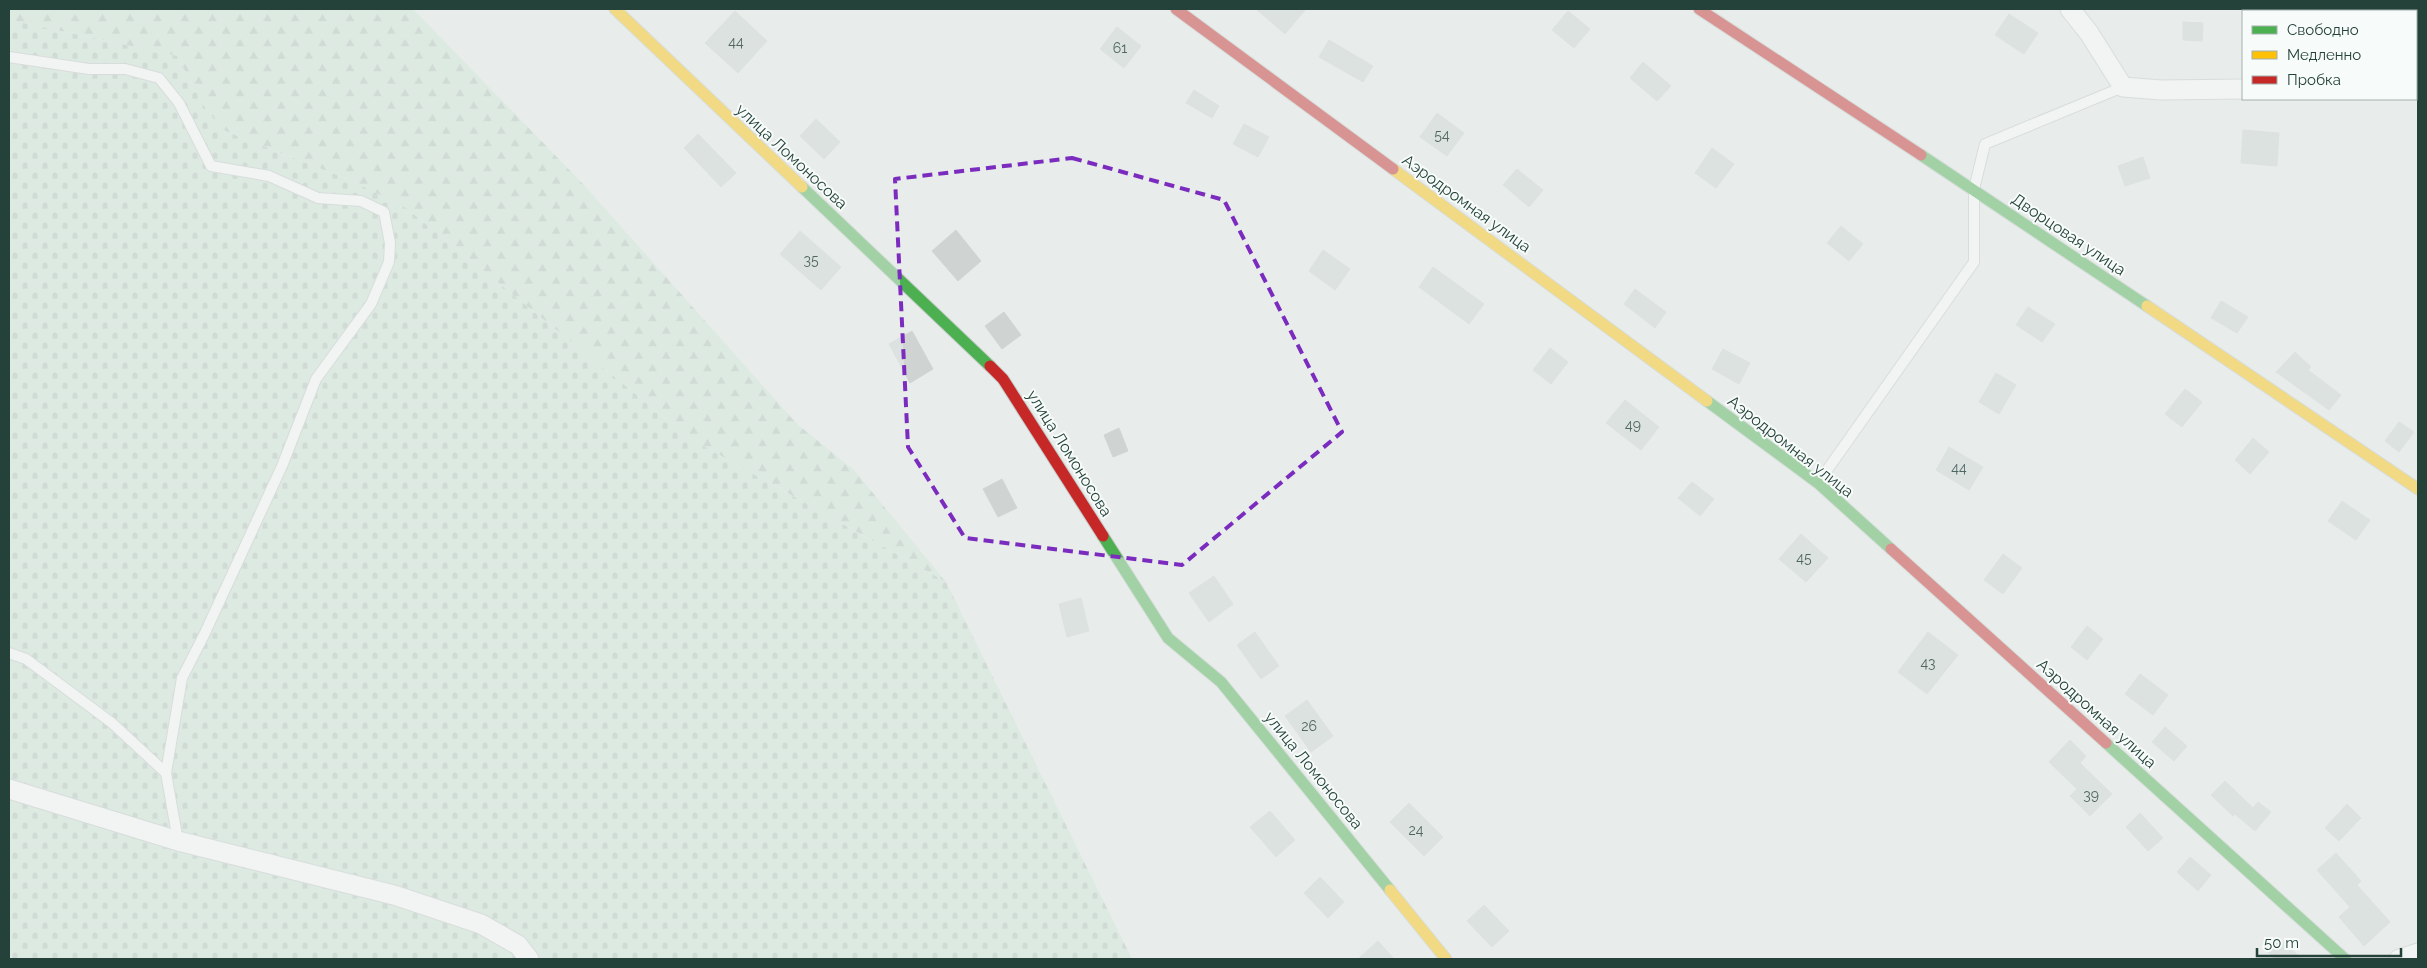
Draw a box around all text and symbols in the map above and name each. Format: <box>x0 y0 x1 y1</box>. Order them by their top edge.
legend <box>2242 10 2417 100</box>
text: Свободно <box>2287 21 2359 39</box>
house number: 44 <box>728 34 744 50</box>
house number: 61 <box>1113 40 1127 56</box>
text: Медленно <box>2287 46 2361 64</box>
text: Пробка <box>2287 71 2341 89</box>
street label: улица Ломоносова <box>732 100 851 213</box>
house number: 54 <box>1434 127 1450 143</box>
street label: Аэродромная улица <box>1399 150 1535 256</box>
street label: Дворцовая улица <box>2008 189 2129 280</box>
house number: 35 <box>803 252 819 268</box>
street label: улица Ломоносова <box>1023 386 1116 520</box>
street label: Аэродромная улица <box>1724 391 1857 501</box>
house number: 49 <box>1625 417 1641 433</box>
house number: 44 <box>1951 460 1967 476</box>
house number: 45 <box>1796 550 1812 566</box>
house number: 43 <box>1920 655 1936 671</box>
street label: Аэродромная улица <box>2033 655 2160 772</box>
street label: улица Ломоносова <box>1260 708 1367 833</box>
house number: 26 <box>1301 718 1317 734</box>
house number: 39 <box>2083 787 2099 803</box>
house number: 24 <box>1409 822 1424 838</box>
scale bar <box>2257 926 2401 958</box>
text: 50 m <box>2264 934 2299 952</box>

